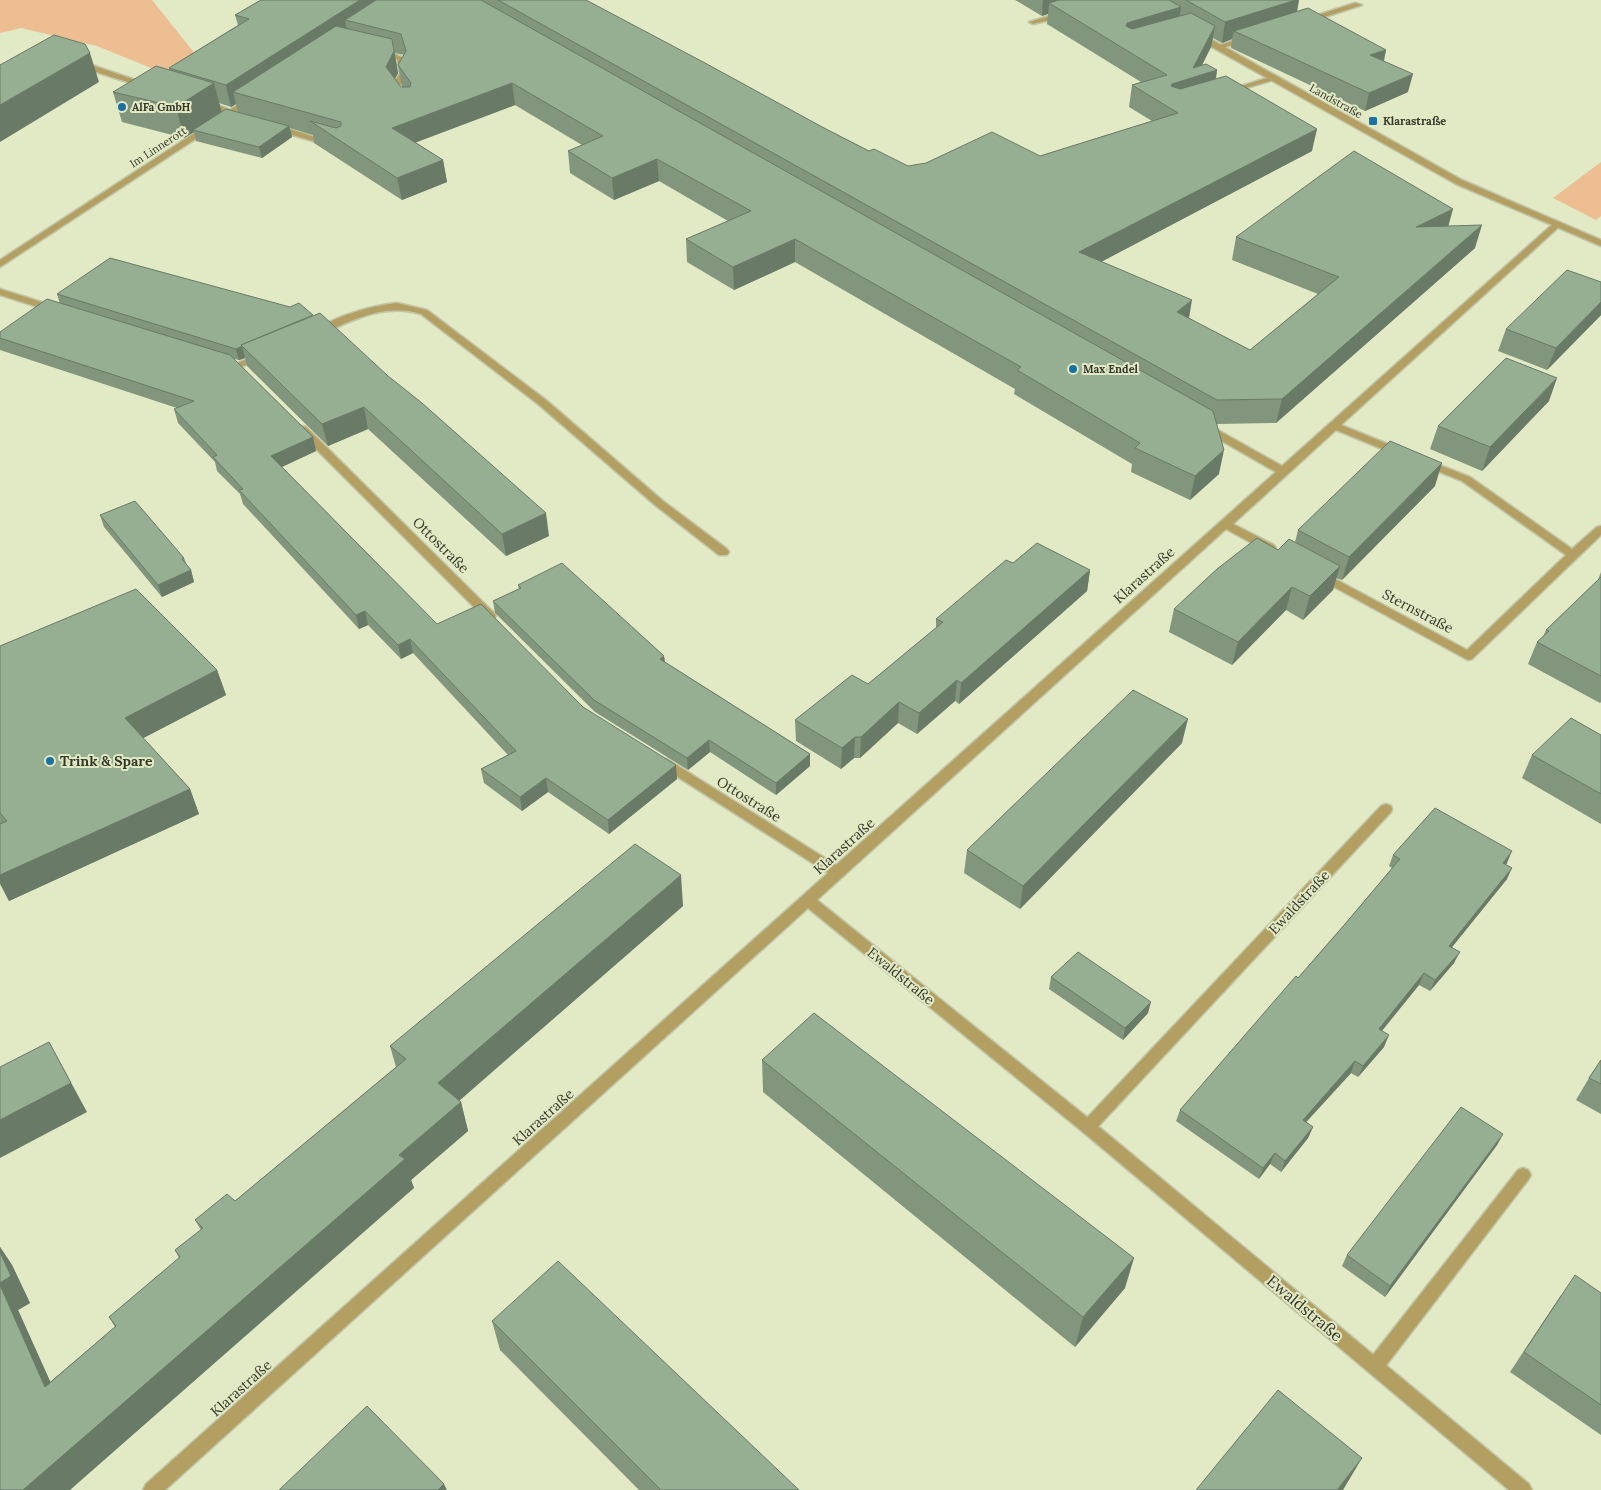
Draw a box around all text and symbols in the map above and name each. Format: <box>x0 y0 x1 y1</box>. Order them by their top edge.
street label: Landstraße <box>1307 81 1365 121</box>
place label: AlFa GmbH <box>132 100 191 114</box>
marker: AlFa GmbH <box>116 101 128 113</box>
place label: Klarastraße <box>1383 114 1446 128</box>
marker: Klarastraße <box>1367 115 1379 127</box>
street label: Im Linnerott <box>127 123 190 171</box>
place label: Max Endel <box>1083 362 1139 376</box>
marker: Max Endel <box>1067 363 1079 375</box>
street label: Ottostraße <box>409 513 473 577</box>
street label: Klarastraße <box>1110 543 1179 607</box>
street label: Sternstraße <box>1379 585 1457 637</box>
place label: Trink & Spare <box>60 752 153 770</box>
marker: Trink & Spare <box>44 755 56 767</box>
street label: Ottostraße <box>713 772 785 826</box>
street label: Klarastraße <box>810 814 879 878</box>
street label: Ewaldstraße <box>1265 866 1334 938</box>
street label: Ewaldstraße <box>864 943 939 1009</box>
street label: Klarastraße <box>509 1085 578 1149</box>
street label: Ewaldstraße <box>1263 1270 1347 1346</box>
street label: Klarastraße <box>207 1356 276 1420</box>

